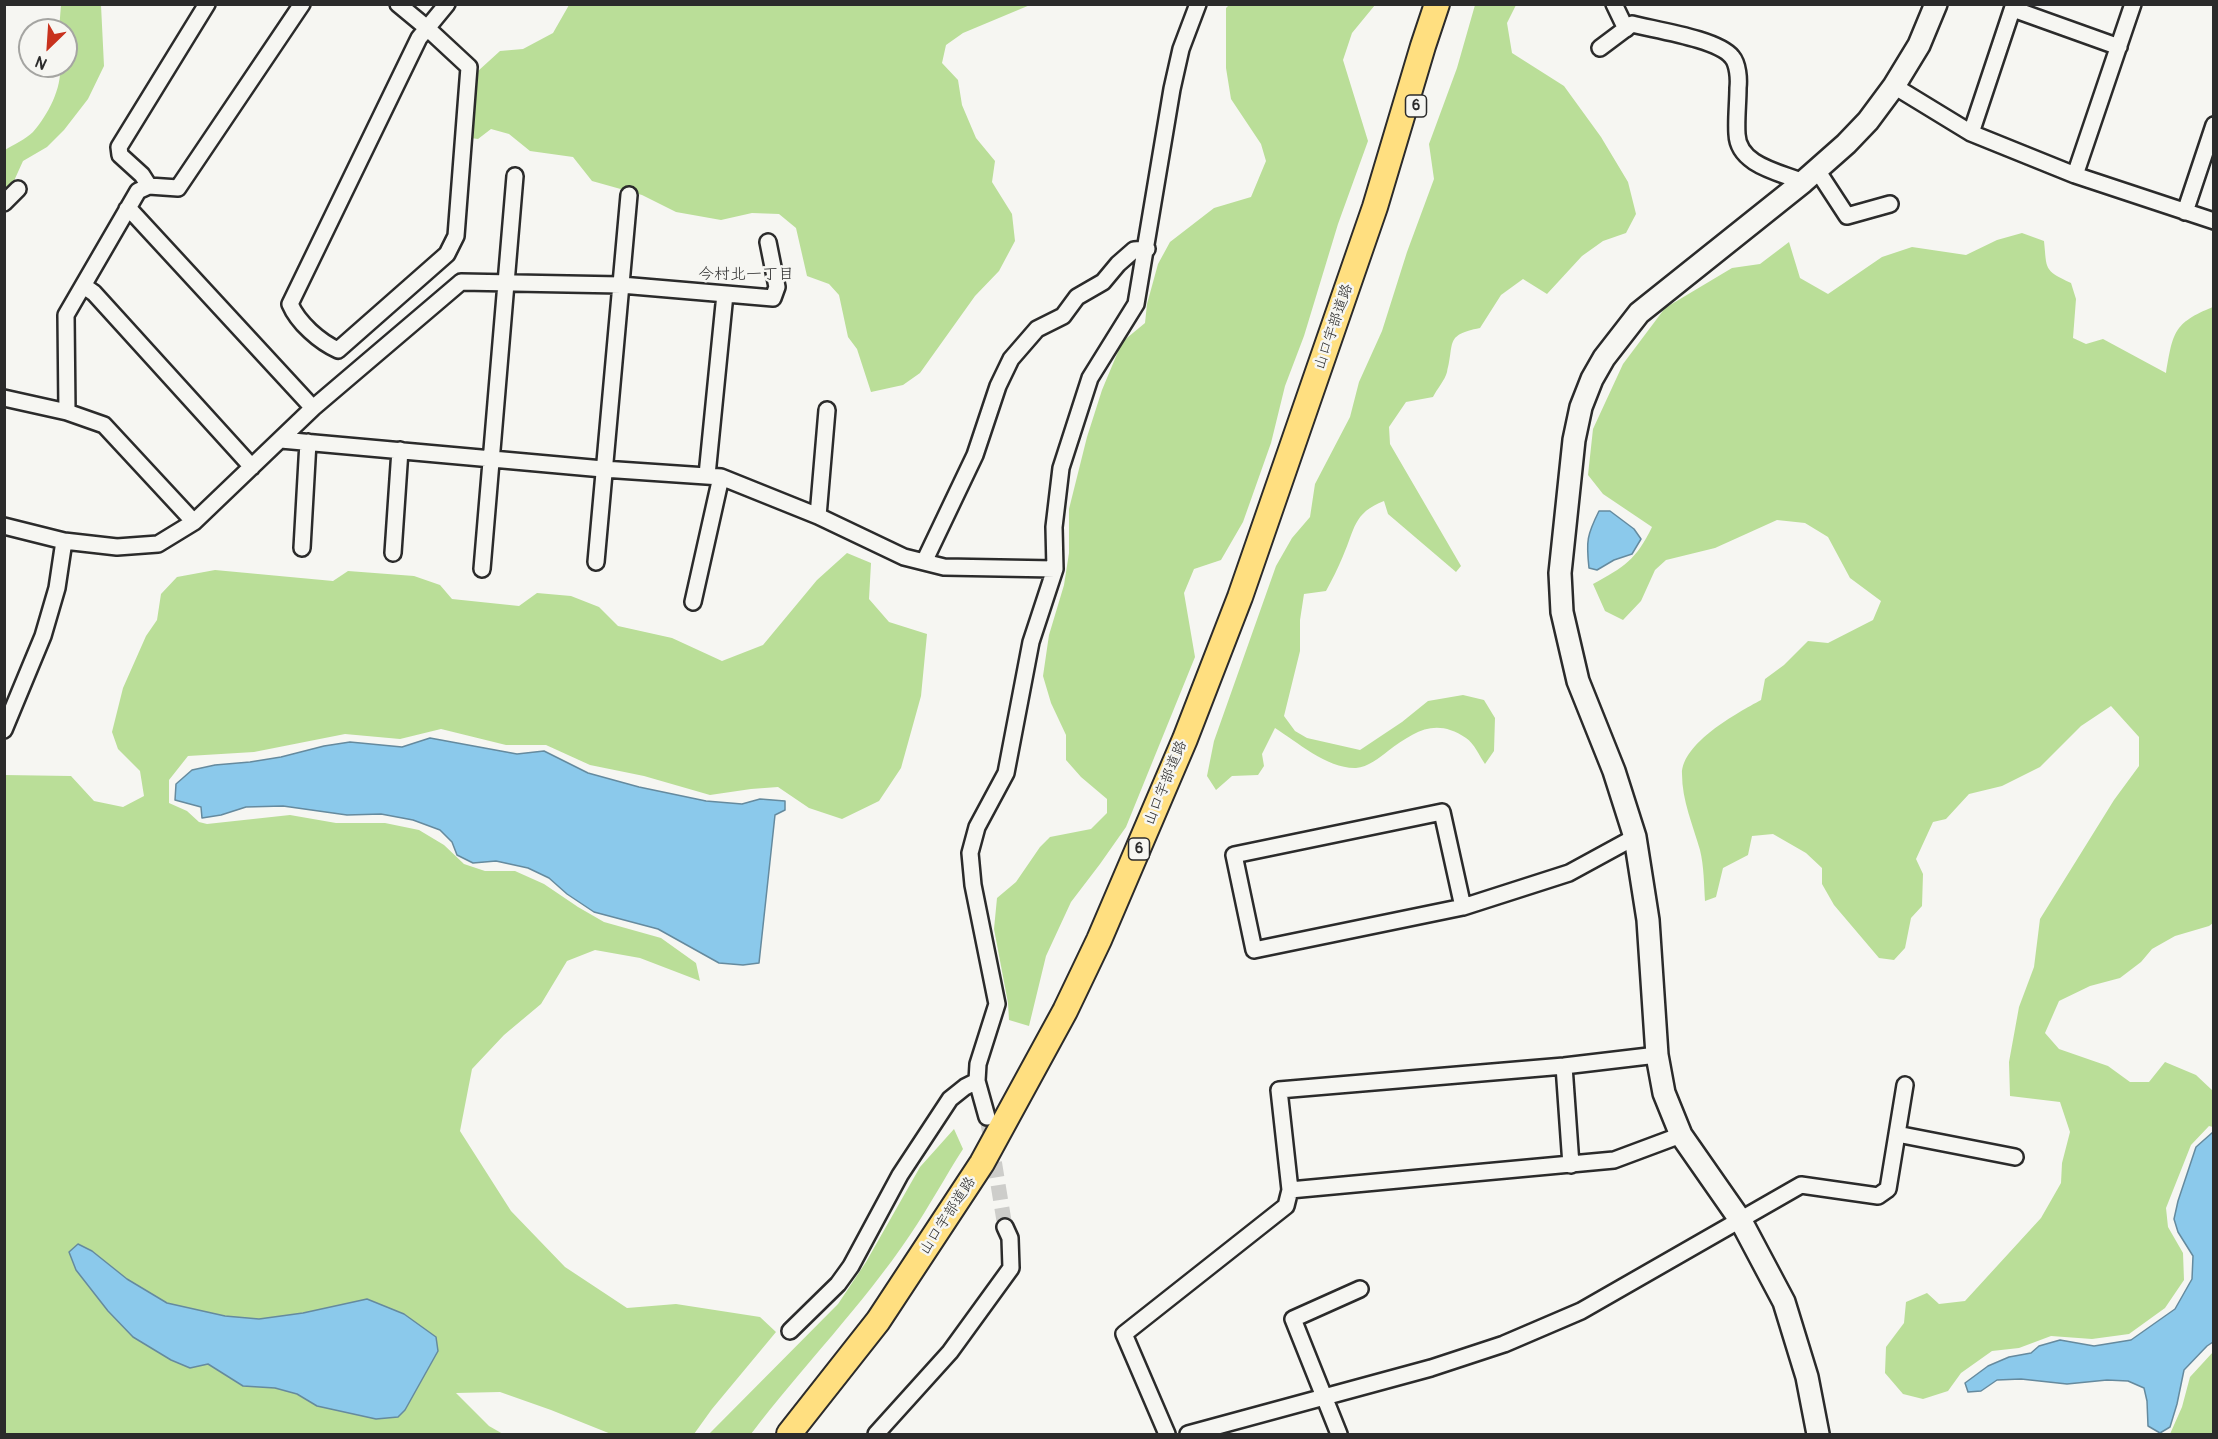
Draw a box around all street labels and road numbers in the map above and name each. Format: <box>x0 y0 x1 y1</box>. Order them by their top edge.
road number: 6 <box>1406 95 1426 117</box>
street label: 山口宇部道路 <box>1311 282 1357 372</box>
street label: 山口宇部道路 <box>1141 738 1191 828</box>
road number: 6 <box>1128 838 1150 860</box>
street label: 山口宇部道路 <box>916 1173 980 1259</box>

